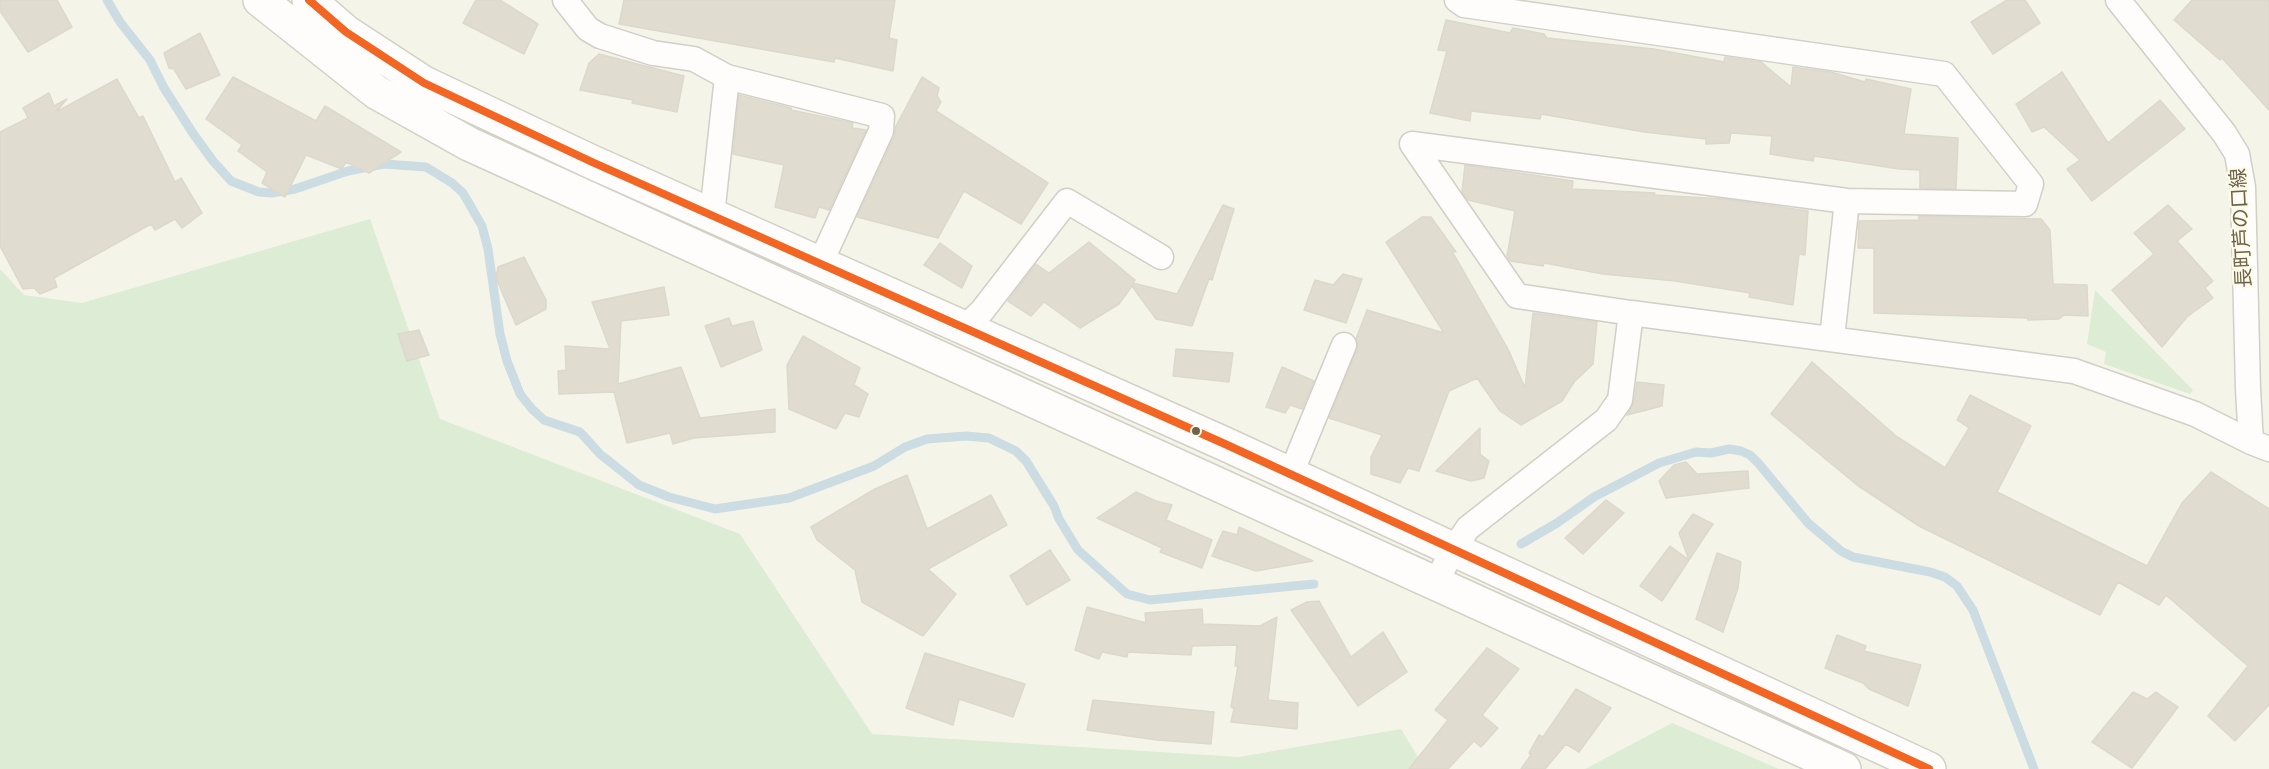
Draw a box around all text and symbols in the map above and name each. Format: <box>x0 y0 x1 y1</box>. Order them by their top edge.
street label: 長町芦の口線 <box>2226 167 2256 289</box>
unlabelled marker <box>1190 425 1202 437</box>

